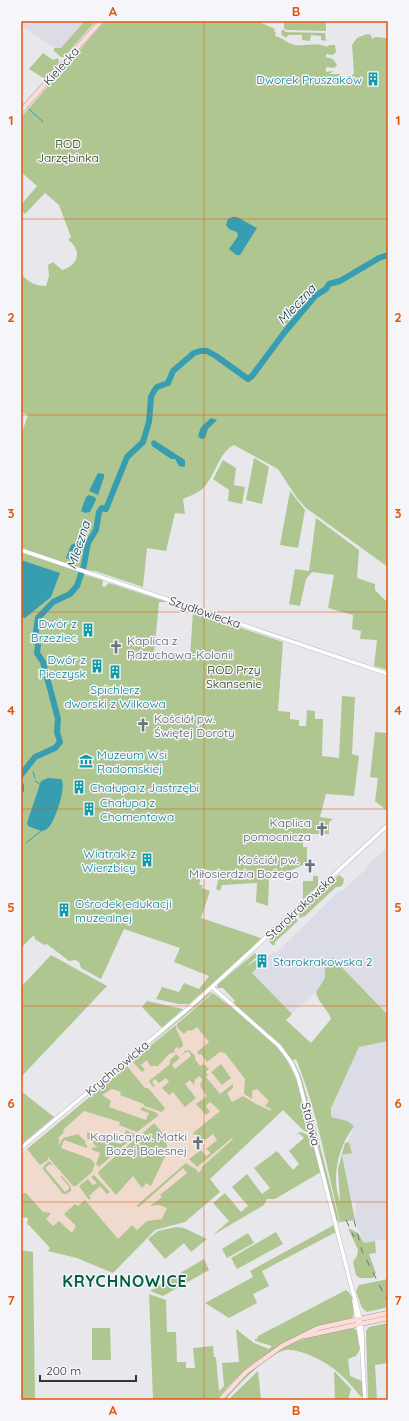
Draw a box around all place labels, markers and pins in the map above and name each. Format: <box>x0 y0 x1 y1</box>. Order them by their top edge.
building icon: Dworek Pruszaków <box>365 71 381 87</box>
place label: Dworek Pruszaków <box>256 72 362 87</box>
place label: Dwór z Brzeziec <box>31 616 77 645</box>
building icon: Dwór z Brzeziec <box>80 622 96 638</box>
place label: Kaplica z Rdzuchowa-Kolonii <box>127 633 233 662</box>
church icon: Kaplica z Rdzuchowa-Kolonii <box>108 639 124 655</box>
place label: Dwór z Pieczysk <box>39 652 86 681</box>
building icon: Dwór z Pieczysk <box>89 658 105 674</box>
building icon: Spichlerz dworski z Wilkowa <box>107 664 123 680</box>
place label: Spichlerz dworski z Wilkowa <box>64 682 166 711</box>
place label: Kościół pw. Świętej Doroty <box>154 711 235 740</box>
church icon: Kościół pw. Świętej Doroty <box>135 717 151 733</box>
place label: Muzeum Wsi Radomskiej <box>97 747 167 776</box>
museum icon: Muzeum Wsi Radomskiej <box>78 753 94 769</box>
building icon: Chałupa z Jastrzębi <box>71 779 87 795</box>
place label: Chałupa z Jastrzębi <box>90 780 199 795</box>
place label: Chałupa z Chomentowa <box>100 795 174 824</box>
building icon: Chałupa z Chomentowa <box>81 801 97 817</box>
place label: Kaplica pomocnicza <box>243 815 311 844</box>
church icon: Kaplica pomocnicza <box>314 821 330 837</box>
place label: Wiatrak z Wierzbicy <box>82 846 136 875</box>
building icon: Wiatrak z Wierzbicy <box>139 852 155 868</box>
place label: Kościół pw. Miłosierdzia Bożego <box>189 852 299 881</box>
church icon: Kościół pw. Miłosierdzia Bożego <box>302 858 318 874</box>
place label: Ośrodek edukacji muzealnej <box>75 896 172 925</box>
building icon: Ośrodek edukacji muzealnej <box>56 902 72 918</box>
building icon: Starokrakowska 2 <box>254 953 270 969</box>
place label: Starokrakowska 2 <box>273 954 373 969</box>
place label: Kaplica pw. Matki Bożej Bolesnej <box>90 1129 187 1158</box>
church icon: Kaplica pw. Matki Bożej Bolesnej <box>190 1135 206 1151</box>

